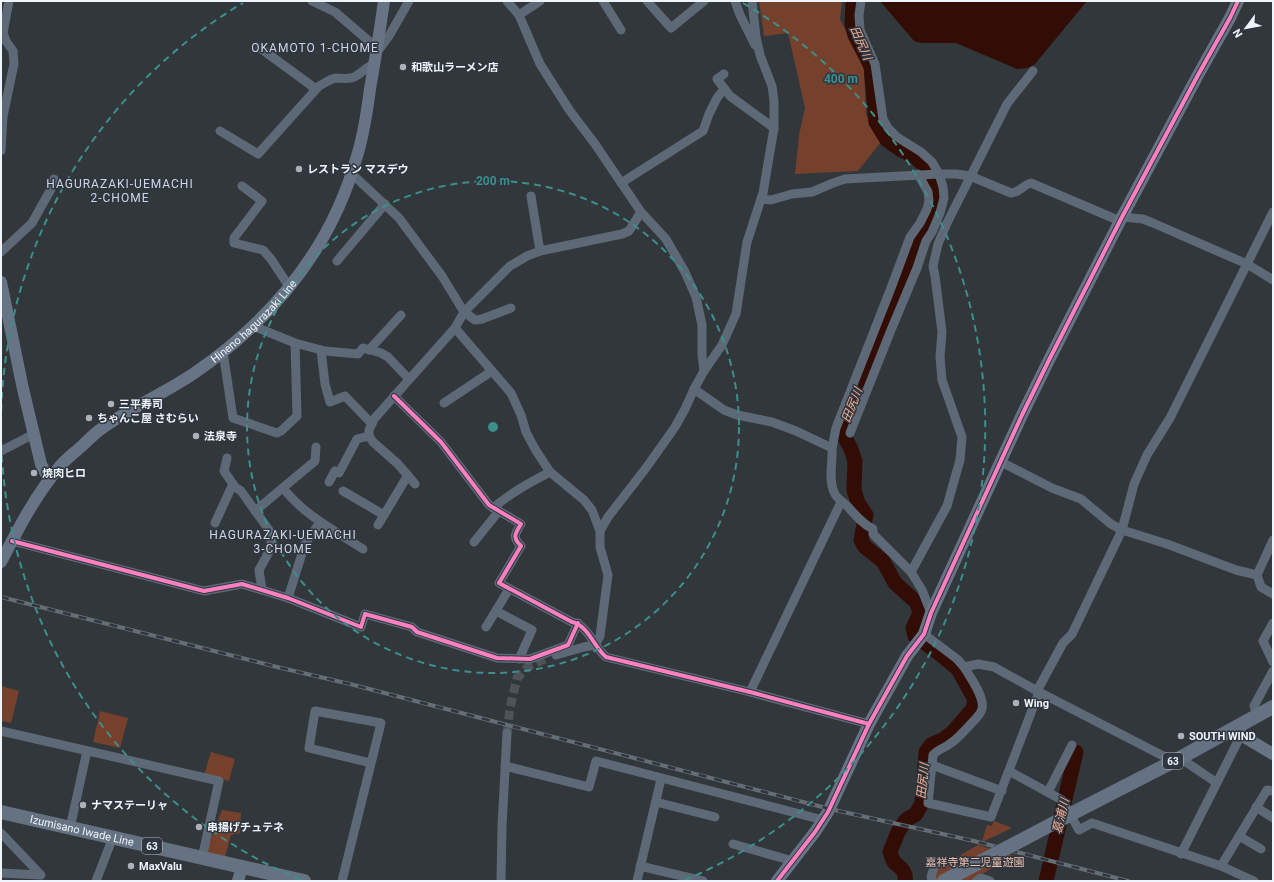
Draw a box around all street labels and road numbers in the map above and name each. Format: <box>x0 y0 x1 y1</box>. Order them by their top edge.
street label: Hineno hagurazaki Line <box>208 277 300 366</box>
road number: 63 <box>1163 753 1183 769</box>
street label: Izumisano Iwade Line <box>29 813 135 849</box>
road number: 63 <box>142 838 162 854</box>

